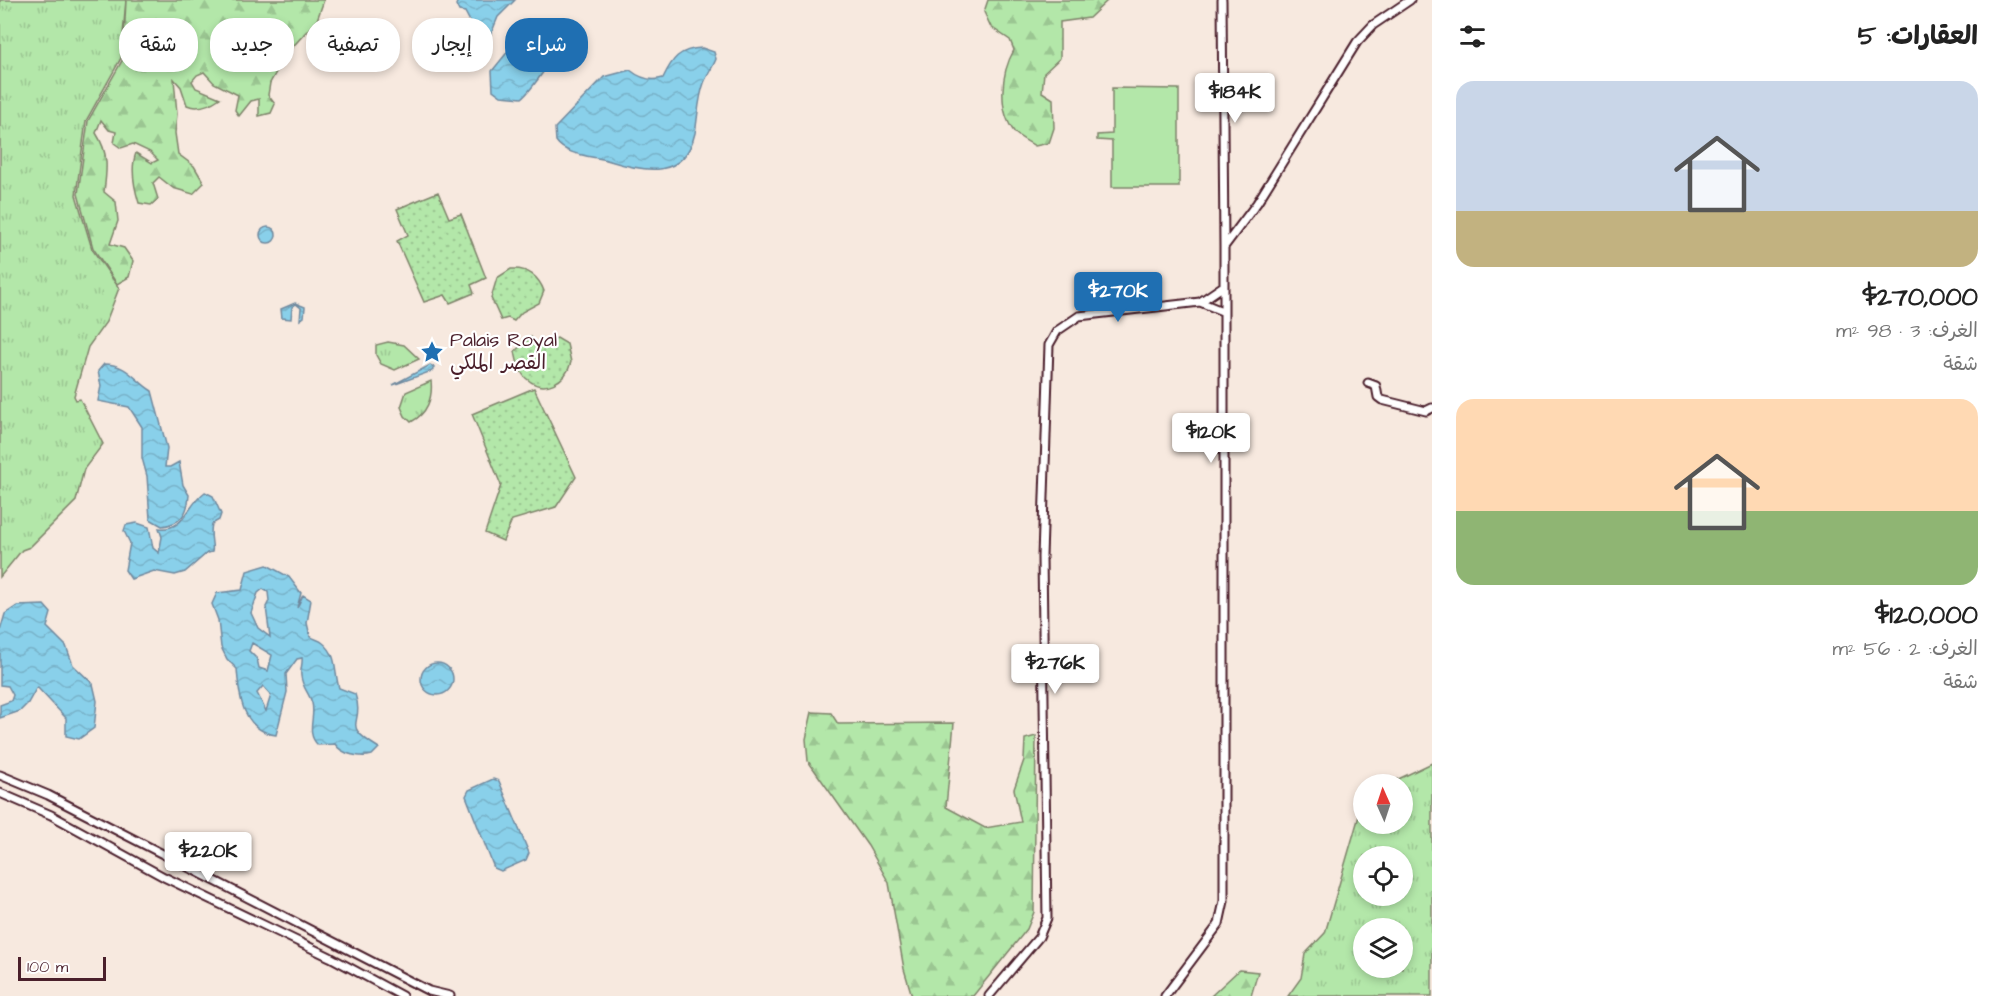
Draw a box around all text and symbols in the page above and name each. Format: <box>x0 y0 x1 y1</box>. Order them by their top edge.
chip: شقة <box>119 18 198 72</box>
chip: جديد <box>210 18 294 72</box>
chip: تصفية <box>306 18 400 72</box>
chip: إيجار <box>412 18 493 72</box>
chip: شراء <box>505 18 588 72</box>
text: العقارات: 5 <box>1858 18 1978 54</box>
icon: filters <box>1456 20 1489 53</box>
pin: $184K <box>1193 73 1277 124</box>
text: $184K <box>1209 78 1261 106</box>
icon: home <box>1663 120 1771 228</box>
pin: $270K <box>1076 272 1160 323</box>
text: $270K <box>1088 277 1148 305</box>
text: $270,000 <box>1862 279 1978 315</box>
text: الغرف: 3 · 98 m² <box>1836 317 1978 345</box>
place label: Palais Royal القصر الملكي <box>450 326 557 380</box>
place icon: Palais Royal القصر الملكي <box>419 339 445 365</box>
text: شقة <box>1943 350 1978 378</box>
pin: $120K <box>1169 413 1253 464</box>
text: $120K <box>1186 418 1236 446</box>
icon: home <box>1663 438 1771 546</box>
text: $120,000 <box>1875 597 1978 633</box>
text: الغرف: 2 · 56 m² <box>1832 635 1978 663</box>
pin: $276K <box>1013 644 1097 695</box>
text: $276K <box>1025 649 1085 677</box>
text: شقة <box>1943 668 1978 696</box>
north arrow <box>1353 774 1413 834</box>
map controls <box>1353 774 1413 978</box>
pin: $220K <box>166 832 250 883</box>
text: $220K <box>179 837 237 865</box>
button: locate <box>1353 846 1413 906</box>
button: layers <box>1353 918 1413 978</box>
scale bar <box>18 954 106 982</box>
text: 100 m <box>27 956 68 978</box>

